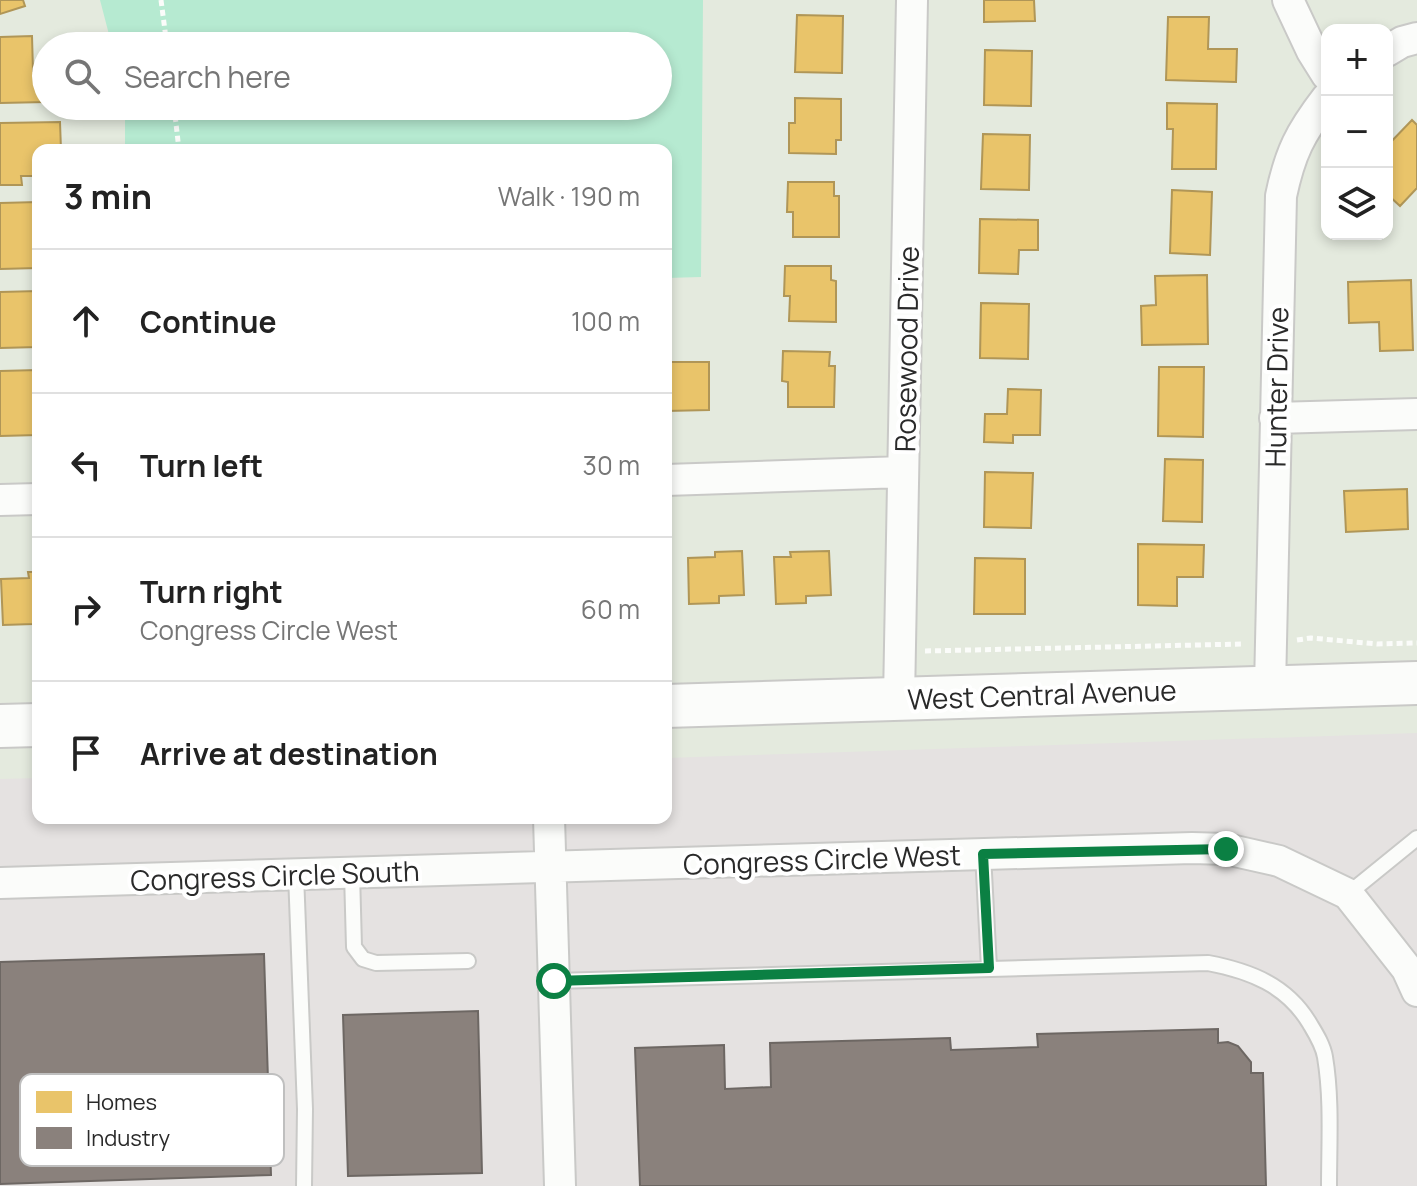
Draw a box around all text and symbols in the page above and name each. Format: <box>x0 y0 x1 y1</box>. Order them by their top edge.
map controls <box>1321 24 1393 240</box>
button: + <box>1321 24 1393 96</box>
search box <box>32 32 672 120</box>
icon: search <box>60 54 104 98</box>
text: Search here <box>124 56 291 97</box>
button: − <box>1321 96 1393 168</box>
button: layers <box>1321 168 1393 240</box>
text: 3 min <box>64 173 152 219</box>
text: Walk · 190 m <box>498 178 640 214</box>
street label: Rosewood Drive <box>885 246 927 452</box>
icon: ahead <box>64 299 108 343</box>
text: Continue <box>140 301 276 342</box>
text: 100 m <box>571 303 640 339</box>
street label: Hunter Drive <box>1256 306 1296 468</box>
icon: left <box>64 443 108 487</box>
text: Turn left <box>140 445 263 486</box>
text: 30 m <box>583 447 640 483</box>
text: Turn right <box>140 571 283 612</box>
icon: right <box>64 587 108 631</box>
text: 60 m <box>581 591 640 627</box>
text: Congress Circle West <box>140 612 398 648</box>
street label: West Central Avenue <box>907 670 1177 718</box>
icon: arrive <box>64 731 108 775</box>
text: Arrive at destination <box>140 733 438 774</box>
route end <box>1208 831 1244 867</box>
street label: Congress Circle West <box>683 835 961 883</box>
street label: Congress Circle South <box>130 851 420 899</box>
route start <box>536 963 572 999</box>
legend <box>20 1074 284 1166</box>
text: Homes <box>86 1087 157 1117</box>
text: Industry <box>86 1123 170 1153</box>

